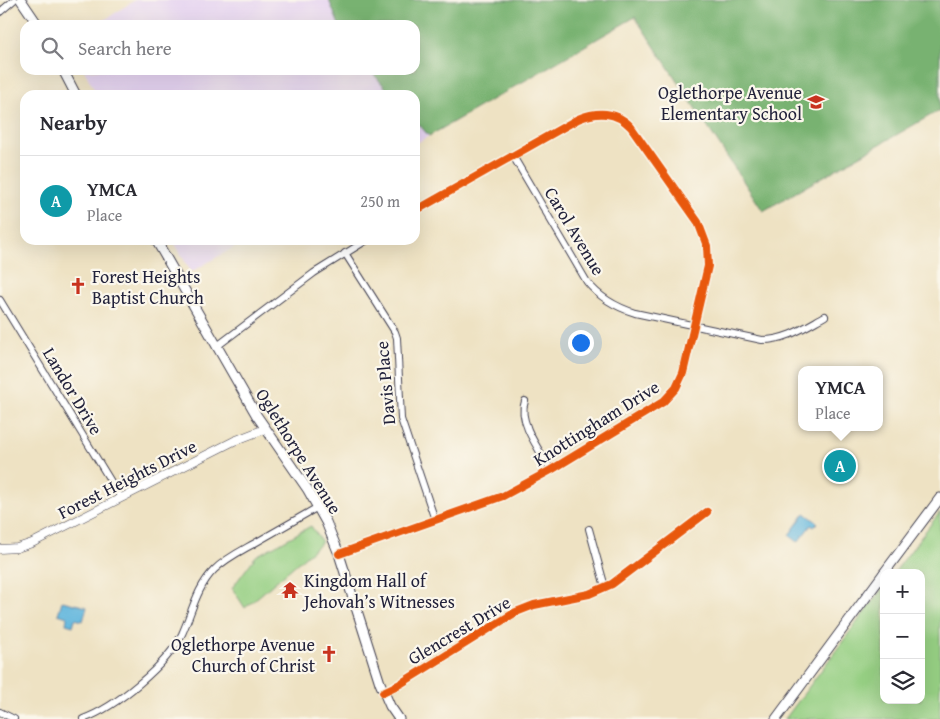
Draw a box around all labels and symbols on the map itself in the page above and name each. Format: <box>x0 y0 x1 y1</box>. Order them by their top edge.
place label: Oglethorpe Avenue Elementary School <box>658 79 802 127</box>
school or university icon: Oglethorpe Avenue Elementary School <box>806 92 826 112</box>
street label: Carol Avenue <box>538 182 612 280</box>
place label: Forest Heights Baptist Church <box>92 263 204 311</box>
church icon: Forest Heights Baptist Church <box>68 276 88 296</box>
your location <box>568 330 594 356</box>
street label: Davis Place <box>368 340 402 426</box>
street label: Landor Drive <box>36 342 110 440</box>
street label: Knottingham Drive <box>528 373 664 473</box>
street label: Oglethorpe Avenue <box>249 383 349 519</box>
street label: Forest Heights Drive <box>53 432 201 526</box>
pin: A <box>824 447 856 485</box>
place label: Kingdom Hall of Jehovah’s Witnesses <box>302 567 455 615</box>
temple icon: Kingdom Hall of Jehovah’s Witnesses <box>280 580 300 600</box>
street label: Glencrest Drive <box>402 589 516 671</box>
place label: Oglethorpe Avenue Church of Christ <box>171 631 316 679</box>
church icon: Oglethorpe Avenue Church of Christ <box>319 644 339 664</box>

